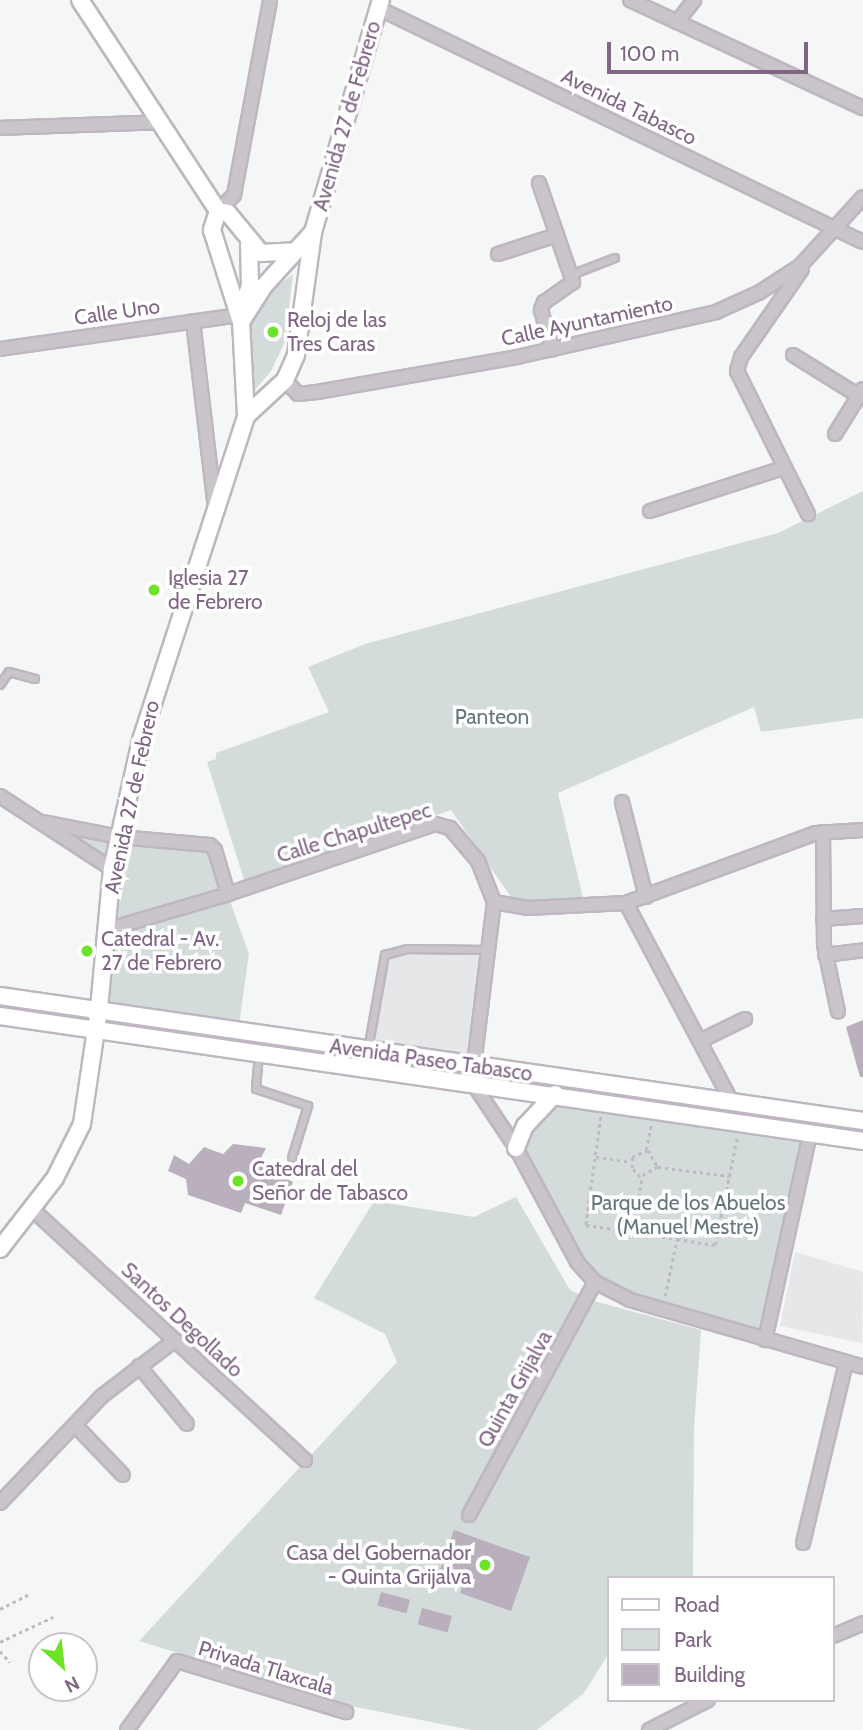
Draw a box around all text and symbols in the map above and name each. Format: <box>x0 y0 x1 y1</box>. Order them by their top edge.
street label: Avenida 27 de Febrero <box>308 18 386 214</box>
scale bar <box>611 28 812 72</box>
text: 100 m <box>620 41 679 66</box>
street label: Avenida Tabasco <box>557 63 701 151</box>
street label: Calle Ayuntamiento <box>499 291 675 351</box>
street label: Calle Uno <box>72 294 162 330</box>
place label: Reloj de las Tres Caras <box>287 307 386 357</box>
marker: Reloj de las Tres Caras <box>265 324 281 340</box>
place label: Iglesia 27 de Febrero <box>168 565 263 615</box>
marker: Iglesia 27 de Febrero <box>146 582 162 598</box>
street label: Avenida 27 de Febrero <box>99 698 165 896</box>
park label: Panteon <box>455 704 529 730</box>
street label: Calle Chapultepec <box>274 798 434 868</box>
place label: Catedral - Av. 27 de Febrero <box>101 926 222 976</box>
marker: Catedral - Av. 27 de Febrero <box>79 943 95 959</box>
street label: Avenida Paseo Tabasco <box>328 1033 534 1087</box>
place label: Catedral del Señor de Tabasco <box>252 1156 408 1206</box>
marker: Catedral del Señor de Tabasco <box>230 1173 246 1189</box>
park label: Parque de los Abuelos (Manuel Mestre) <box>591 1190 785 1240</box>
street label: Santos Degollado <box>116 1257 248 1383</box>
street label: Quinta Grijalva <box>473 1326 557 1452</box>
place label: Casa del Gobernador - Quinta Grijalva <box>286 1540 471 1590</box>
marker: Casa del Gobernador - Quinta Grijalva <box>477 1557 493 1573</box>
legend <box>608 1576 835 1702</box>
text: Road <box>674 1592 720 1617</box>
text: Park <box>674 1627 712 1652</box>
north arrow <box>28 1632 98 1702</box>
street label: Privada Tlaxcala <box>195 1635 337 1701</box>
text: Building <box>674 1662 745 1687</box>
text: N <box>61 1671 83 1698</box>

